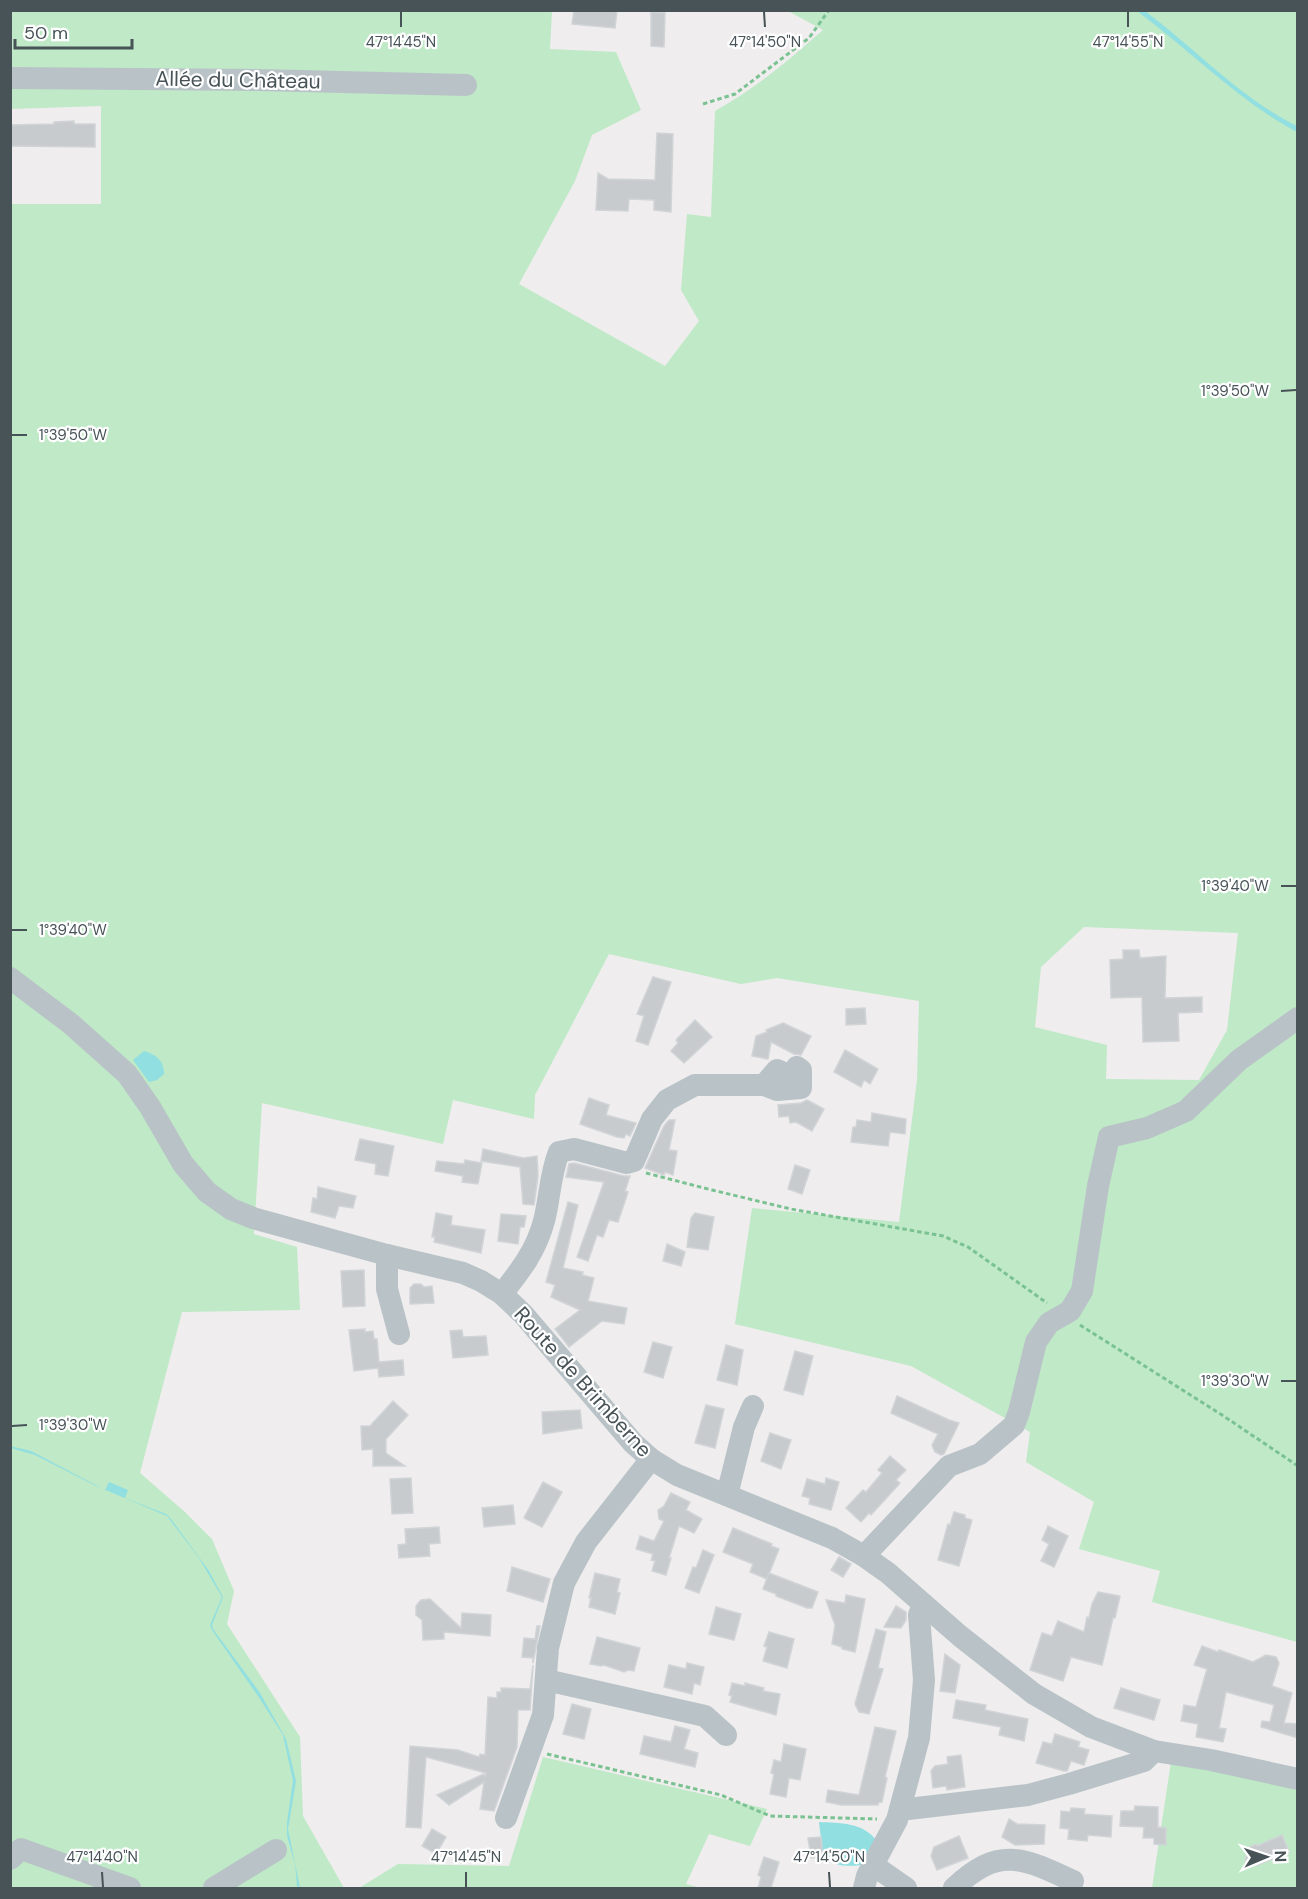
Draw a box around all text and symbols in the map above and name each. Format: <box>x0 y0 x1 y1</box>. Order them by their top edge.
scale bar <box>15 12 132 50</box>
text: 50 m <box>24 21 68 45</box>
text: 47°14'45"N <box>366 32 436 52</box>
text: 47°14'50"N <box>729 32 801 52</box>
text: 47°14'55"N <box>1093 32 1163 52</box>
street label: Allée du Château <box>155 65 321 95</box>
text: 1°39'50"W <box>1201 381 1269 401</box>
text: 1°39'50"W <box>39 425 107 445</box>
text: 1°39'40"W <box>1201 876 1269 896</box>
text: 1°39'40"W <box>39 920 107 940</box>
street label: Route de Brimberne <box>508 1301 658 1463</box>
text: 1°39'30"W <box>1201 1371 1270 1391</box>
text: 1°39'30"W <box>39 1415 108 1435</box>
north arrow <box>1236 1827 1296 1887</box>
text: 47°14'40"N <box>66 1847 138 1867</box>
text: 47°14'45"N <box>431 1847 501 1867</box>
text: 47°14'50"N <box>793 1847 865 1867</box>
text: N <box>1270 1850 1291 1863</box>

